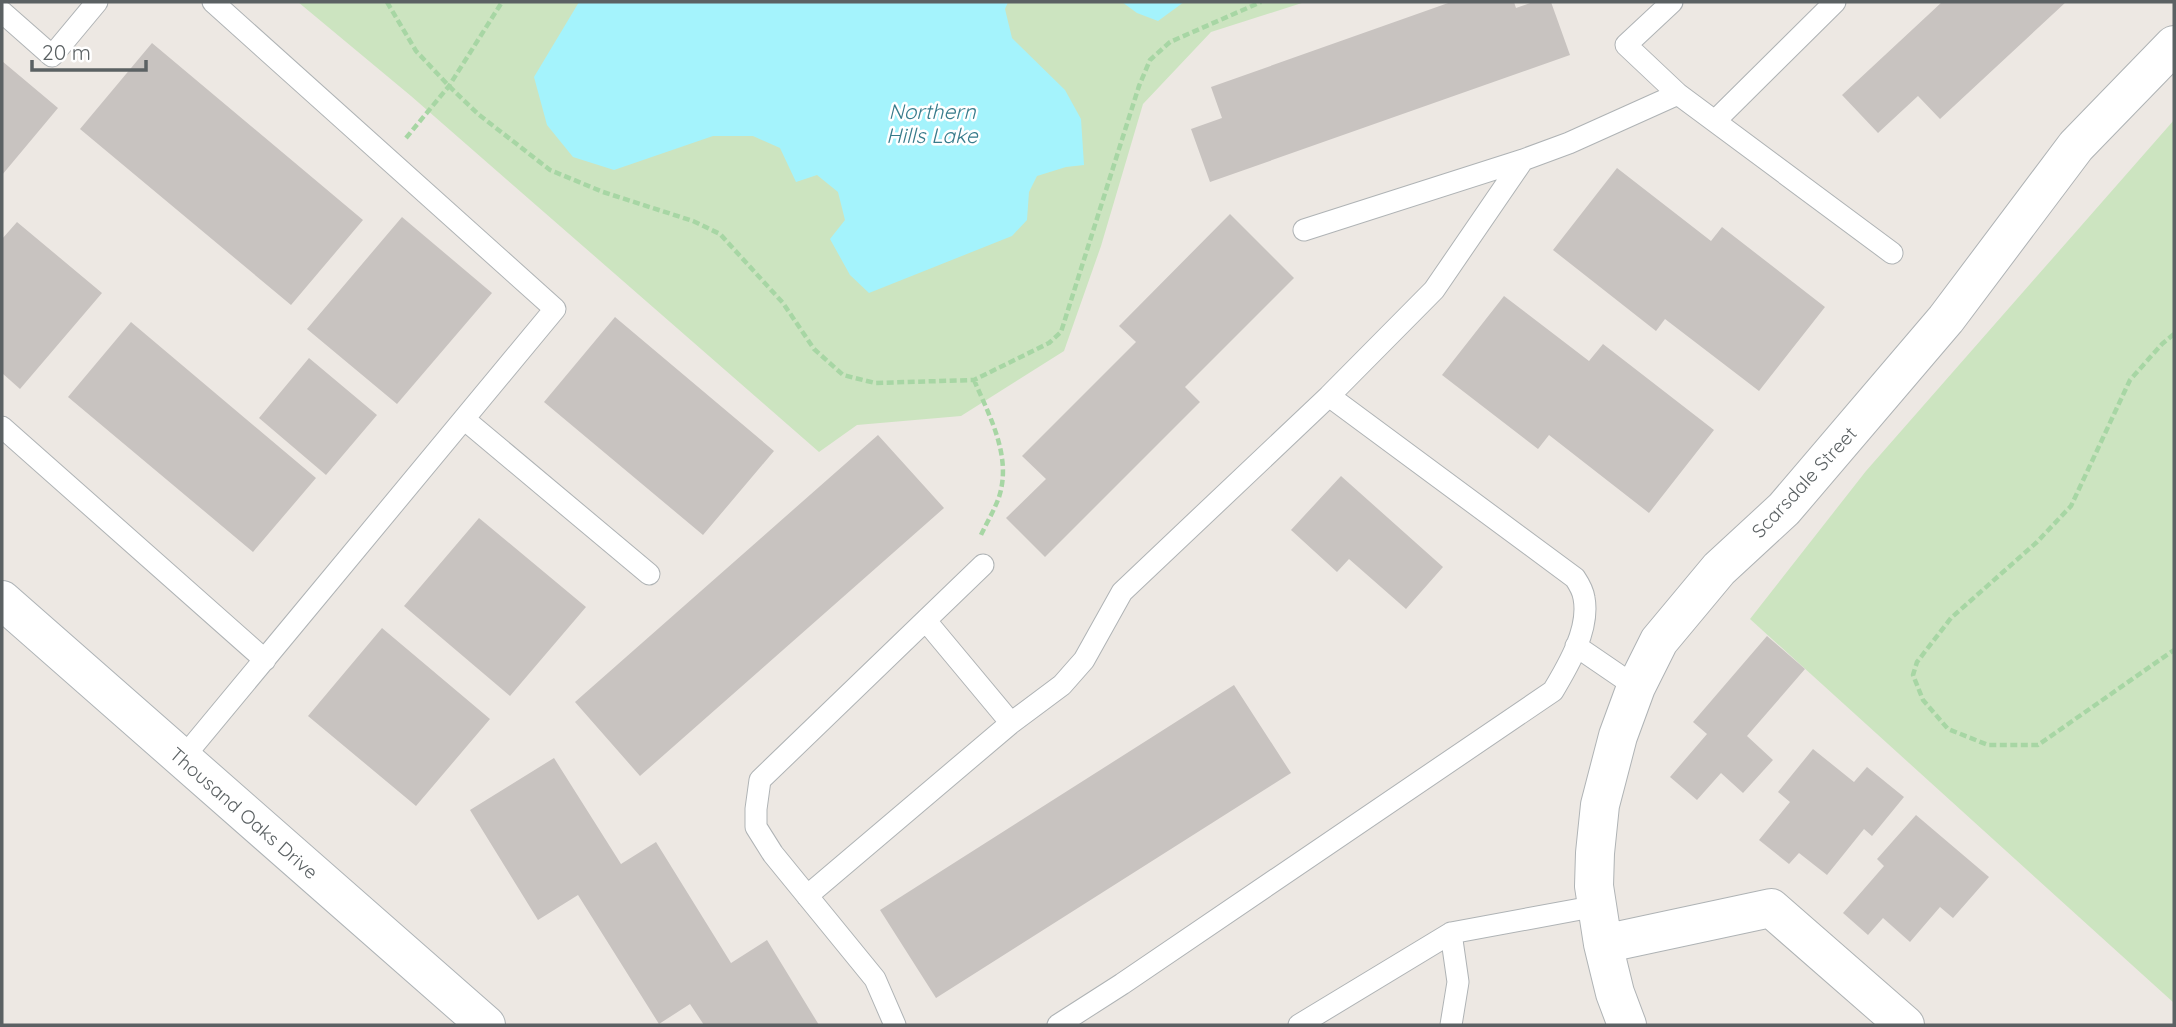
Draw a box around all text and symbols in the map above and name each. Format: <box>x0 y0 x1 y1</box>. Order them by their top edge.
scale bar <box>32 28 145 72</box>
text: 20 m <box>42 39 91 65</box>
water label: Northern Hills Lake <box>886 98 979 148</box>
street label: Scarsdale Street <box>1746 421 1862 543</box>
street label: Thousand Oaks Drive <box>165 742 323 884</box>

